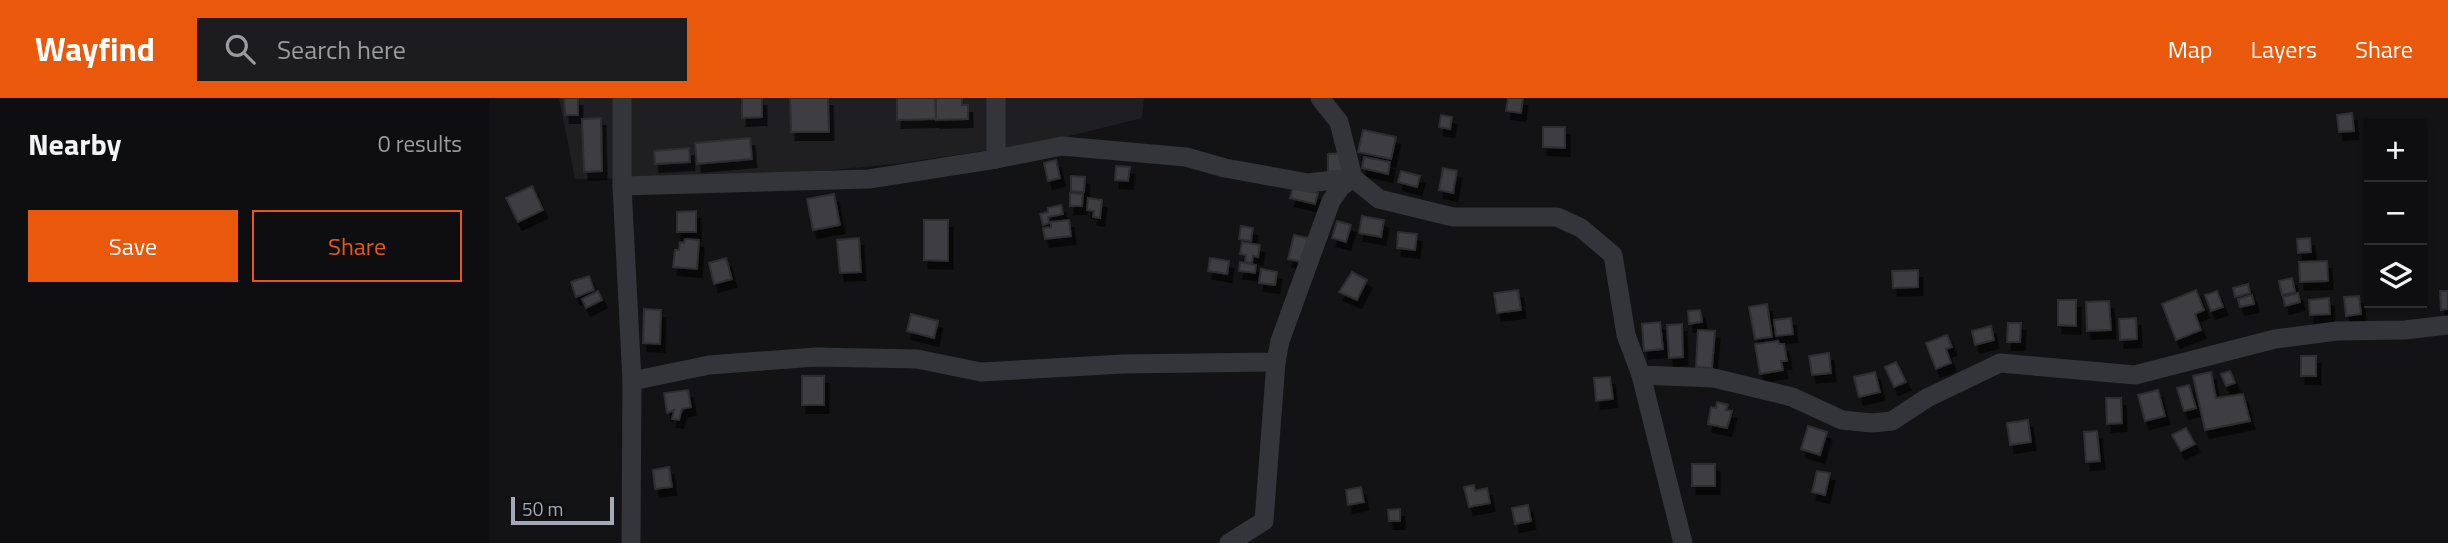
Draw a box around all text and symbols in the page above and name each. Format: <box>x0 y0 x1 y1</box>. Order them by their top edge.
search box <box>197 18 687 81</box>
text: Wayfind <box>35 24 155 74</box>
icon: search <box>221 30 259 68</box>
text: Search here <box>277 30 406 69</box>
text: Map <box>2168 31 2213 67</box>
text: Layers <box>2251 31 2317 67</box>
text: Share <box>2355 31 2413 67</box>
map controls <box>2364 119 2427 308</box>
button: + <box>2364 119 2427 182</box>
text: Nearby <box>28 121 121 167</box>
text: 0 results <box>378 126 462 161</box>
button: − <box>2364 182 2427 245</box>
button: Save <box>28 210 238 282</box>
button: Share <box>252 210 462 282</box>
button: layers <box>2364 245 2427 308</box>
scale bar <box>511 494 614 526</box>
text: 50 m <box>522 494 563 523</box>

